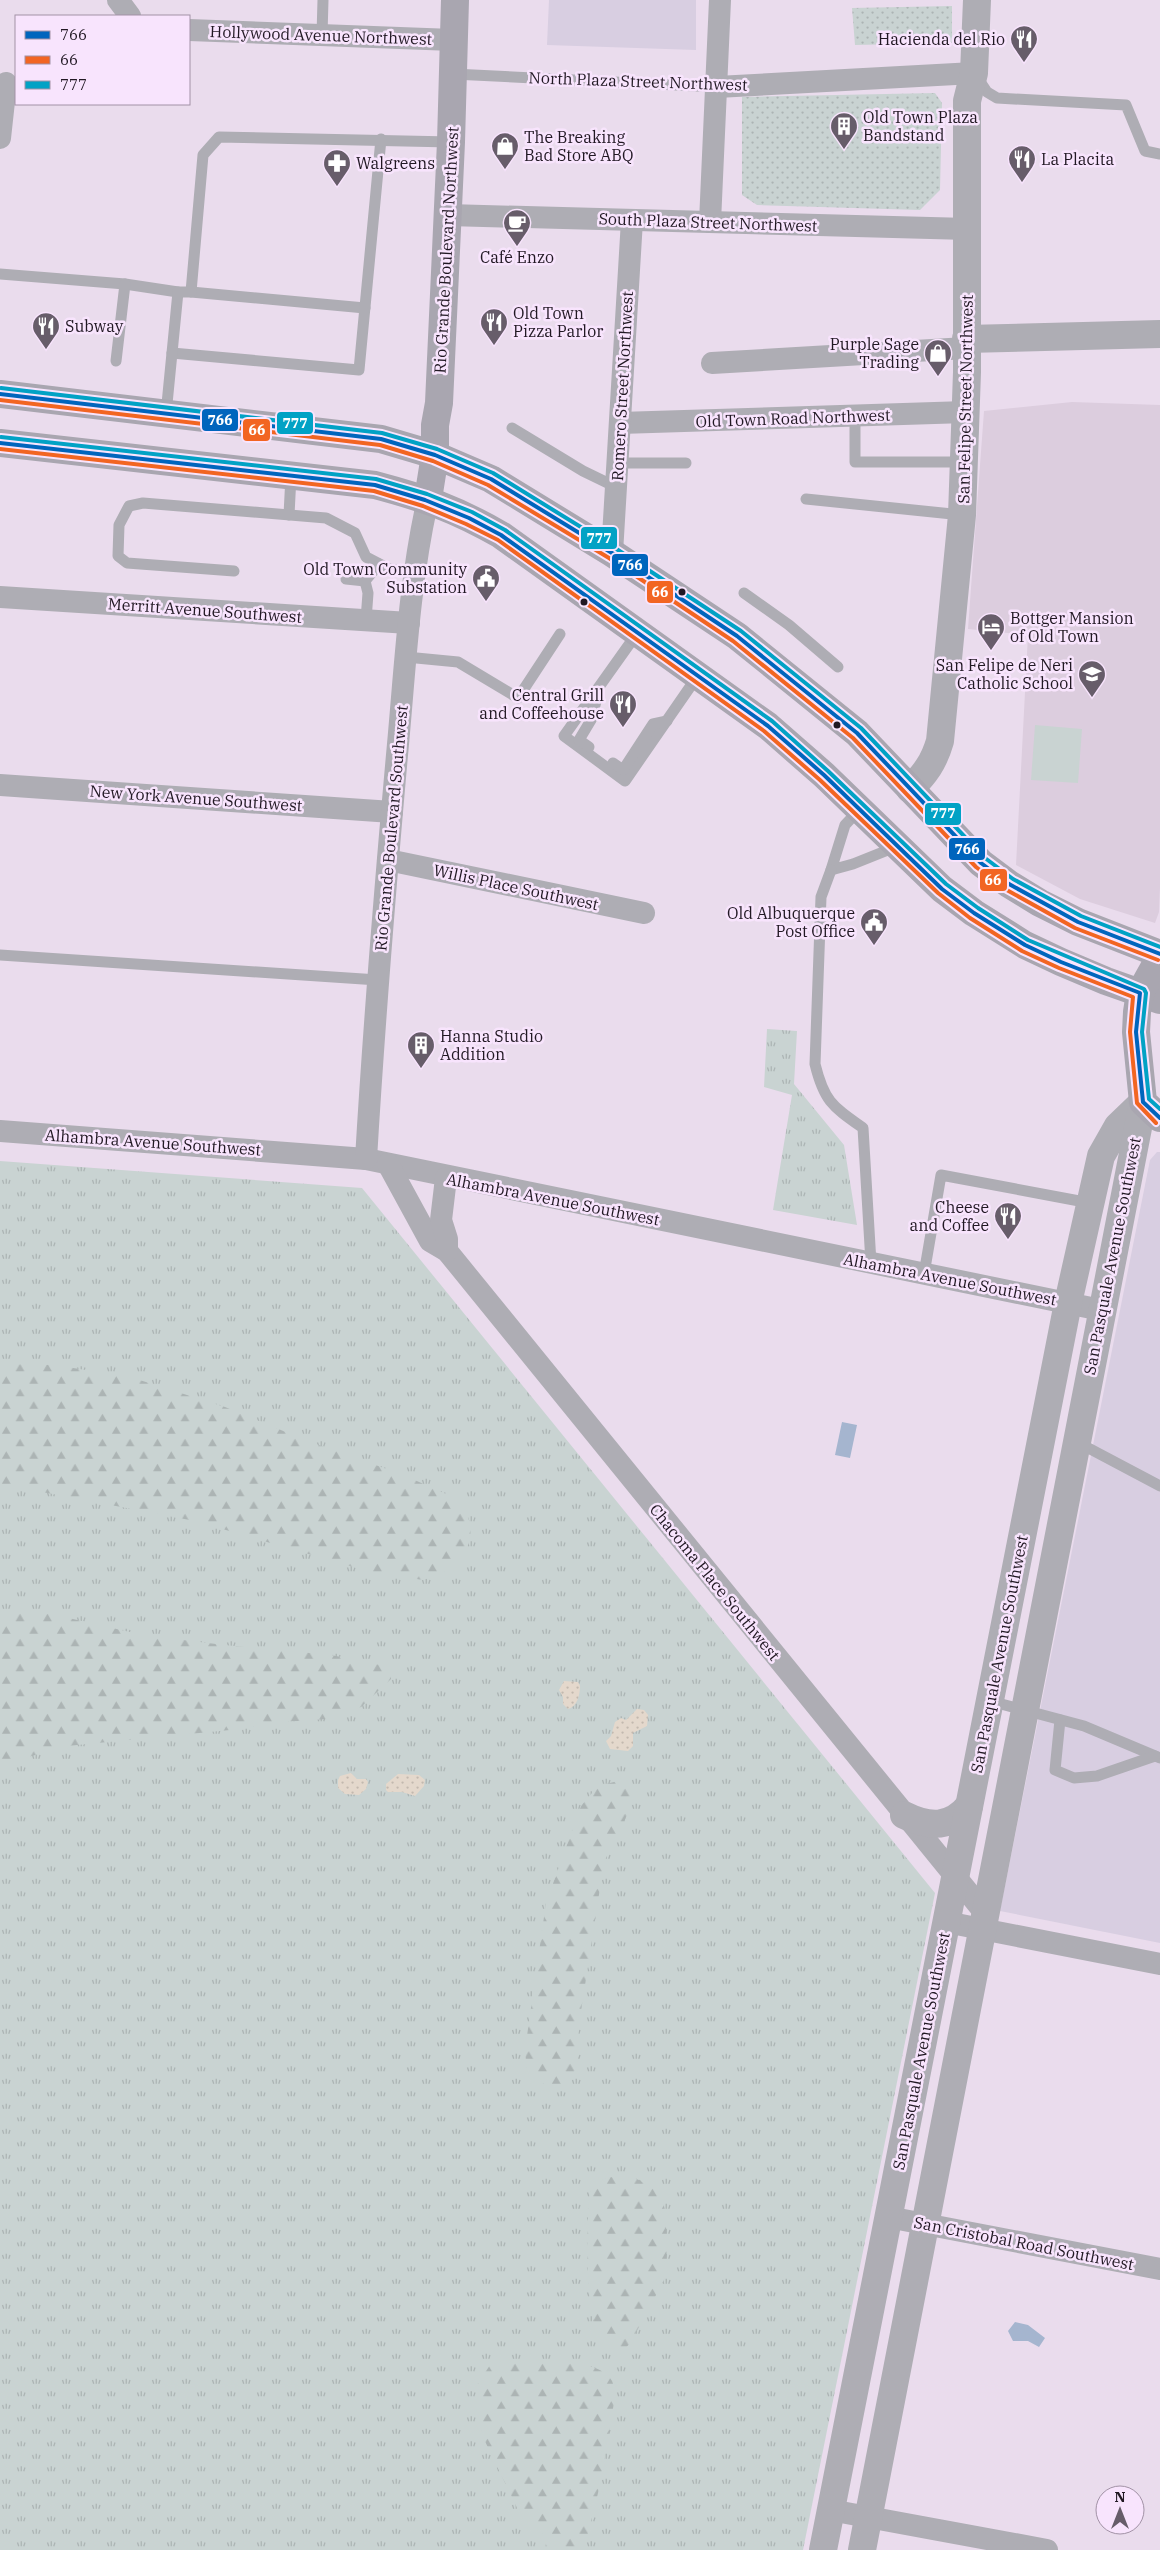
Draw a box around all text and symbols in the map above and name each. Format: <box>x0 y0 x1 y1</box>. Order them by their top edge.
legend <box>15 15 190 105</box>
street label: Hollywood Avenue Northwest <box>209 21 433 49</box>
restaurant icon: Hacienda del Rio <box>1009 24 1039 63</box>
text: 766 <box>60 25 87 44</box>
place label: Hacienda del Rio <box>878 29 1005 49</box>
text: 66 <box>60 50 78 69</box>
street label: North Plaza Street Northwest <box>528 67 748 95</box>
text: 777 <box>60 75 87 94</box>
place label: Old Town Plaza Bandstand <box>863 107 978 145</box>
building icon: Old Town Plaza Bandstand <box>829 111 859 150</box>
street label: Rio Grande Boulevard Northwest <box>430 126 462 374</box>
place label: The Breaking Bad Store ABQ <box>524 127 634 165</box>
shop icon: The Breaking Bad Store ABQ <box>490 131 520 170</box>
restaurant icon: La Placita <box>1007 144 1037 183</box>
pharmacy icon: Walgreens <box>322 148 352 187</box>
place label: La Placita <box>1041 149 1114 169</box>
place label: Walgreens <box>356 153 435 173</box>
cafe icon: Café Enzo <box>502 208 532 247</box>
street label: South Plaza Street Northwest <box>598 208 818 236</box>
place label: Café Enzo <box>480 247 554 267</box>
street label: Romero Street Northwest <box>607 290 637 481</box>
street label: San Felipe Street Northwest <box>953 294 977 504</box>
place label: Old Town Pizza Parlor <box>513 303 603 341</box>
restaurant icon: Old Town Pizza Parlor <box>479 307 509 346</box>
restaurant icon: Subway <box>31 311 61 350</box>
place label: Subway <box>65 316 124 336</box>
place label: Purple Sage Trading <box>830 334 919 372</box>
shop icon: Purple Sage Trading <box>923 338 953 377</box>
street label: Old Town Road Northwest <box>695 405 891 431</box>
line badge: 766 <box>201 408 239 432</box>
text: 766 <box>207 411 233 429</box>
line badge: 777 <box>276 411 314 435</box>
text: 777 <box>282 414 308 432</box>
line badge: 66 <box>242 418 271 442</box>
text: 66 <box>249 421 265 439</box>
line badge: 777 <box>580 526 618 550</box>
text: 777 <box>586 529 612 547</box>
line badge: 766 <box>611 553 649 577</box>
text: 766 <box>617 556 643 574</box>
place label: Old Town Community Substation <box>303 559 467 597</box>
public building icon: Old Town Community Substation <box>471 563 501 602</box>
line badge: 66 <box>646 580 674 604</box>
text: 66 <box>652 583 668 601</box>
unlabelled marker <box>677 587 687 597</box>
street label: Merritt Avenue Southwest <box>107 593 303 627</box>
unlabelled marker <box>579 597 589 607</box>
place label: Bottger Mansion of Old Town <box>1010 608 1134 646</box>
hotel icon: Bottger Mansion of Old Town <box>976 612 1006 651</box>
place label: San Felipe de Neri Catholic School <box>936 655 1073 693</box>
school or university icon: San Felipe de Neri Catholic School <box>1077 659 1107 698</box>
place label: Central Grill and Coffeehouse <box>479 685 604 723</box>
restaurant icon: Central Grill and Coffeehouse <box>608 689 638 728</box>
street label: Rio Grande Boulevard Southwest <box>370 704 412 952</box>
unlabelled marker <box>832 720 842 730</box>
street label: New York Avenue Southwest <box>89 781 303 815</box>
line badge: 777 <box>924 802 962 826</box>
text: 777 <box>930 804 956 822</box>
line badge: 766 <box>948 837 986 861</box>
text: 766 <box>954 840 980 858</box>
street label: Willis Place Southwest <box>432 860 601 914</box>
line badge: 66 <box>979 868 1008 892</box>
text: 66 <box>985 871 1001 889</box>
place label: Old Albuquerque Post Office <box>727 903 855 941</box>
public building icon: Old Albuquerque Post Office <box>859 907 889 946</box>
place label: Hanna Studio Addition <box>440 1026 543 1064</box>
building icon: Hanna Studio Addition <box>406 1030 436 1069</box>
street label: Alhambra Avenue Southwest <box>44 1124 262 1160</box>
street label: San Pasquale Avenue Southwest <box>1079 1135 1145 1377</box>
street label: Alhambra Avenue Southwest <box>445 1169 662 1230</box>
place label: Cheese and Coffee <box>909 1197 989 1235</box>
restaurant icon: Cheese and Coffee <box>993 1201 1023 1240</box>
street label: Alhambra Avenue Southwest <box>842 1249 1059 1310</box>
street label: Chacoma Place Southwest <box>646 1500 785 1665</box>
street label: San Pasquale Avenue Southwest <box>966 1533 1032 1775</box>
street label: San Pasquale Avenue Southwest <box>888 1930 954 2172</box>
street label: San Cristobal Road Southwest <box>912 2212 1136 2274</box>
north arrow <box>1095 2485 1145 2535</box>
text: N <box>1114 2488 1126 2506</box>

